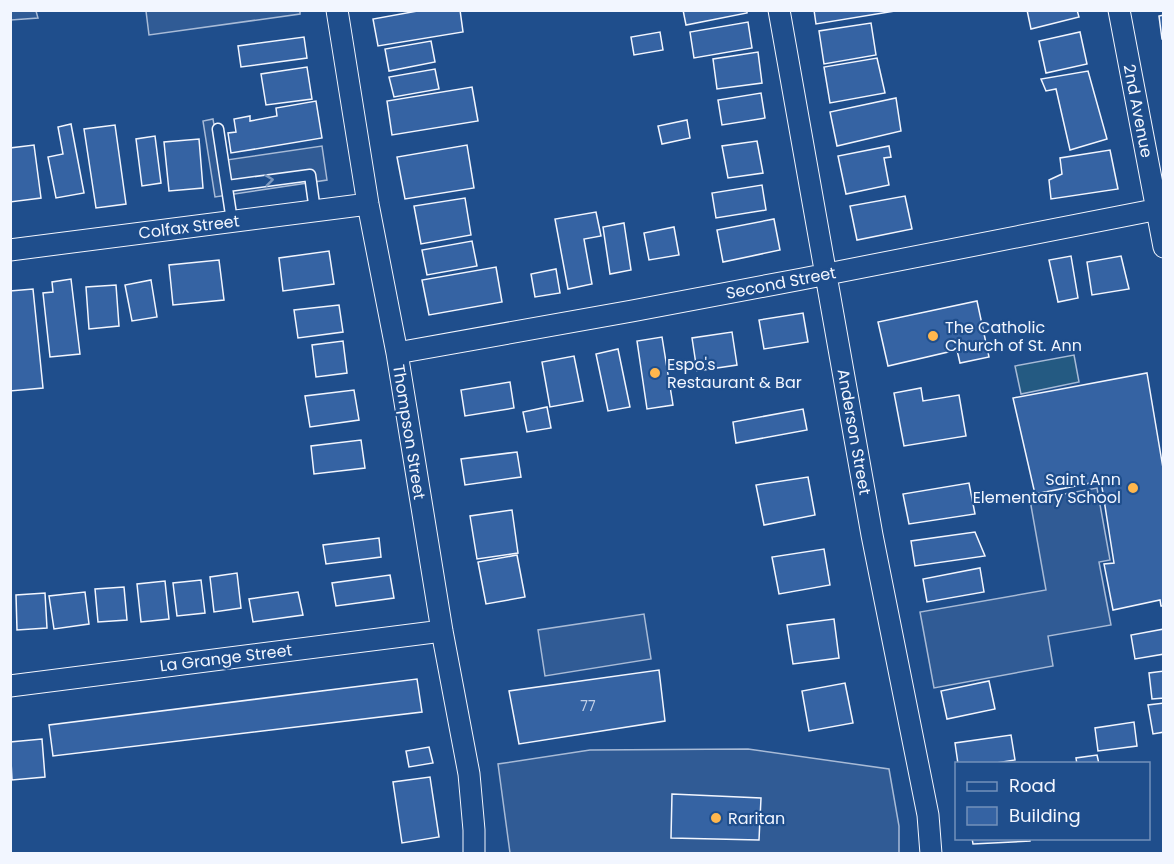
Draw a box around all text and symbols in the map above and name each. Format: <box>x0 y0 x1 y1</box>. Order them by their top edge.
street label: 2nd Avenue <box>1118 62 1158 160</box>
one-way arrow <box>264 175 273 187</box>
street label: Colfax Street <box>137 209 241 245</box>
street label: Second Street <box>724 261 838 305</box>
place label: The Catholic Church of St. Ann <box>945 316 1082 357</box>
marker: The Catholic Church of St. Ann <box>926 329 940 343</box>
place label: Espo's Restaurant & Bar <box>667 353 802 394</box>
street label: Thompson Street <box>387 363 431 501</box>
marker: Espo's Restaurant & Bar <box>648 366 662 380</box>
street label: Anderson Street <box>832 367 876 497</box>
place label: Saint Ann Elementary School <box>973 468 1121 509</box>
marker: Saint Ann Elementary School <box>1126 481 1140 495</box>
street label: La Grange Street <box>158 638 294 678</box>
house number: 77 <box>580 696 596 716</box>
legend <box>955 762 1150 840</box>
text: Road <box>1009 773 1056 798</box>
text: Building <box>1009 803 1081 828</box>
place label: Raritan <box>728 807 785 830</box>
marker: Raritan <box>709 811 723 825</box>

